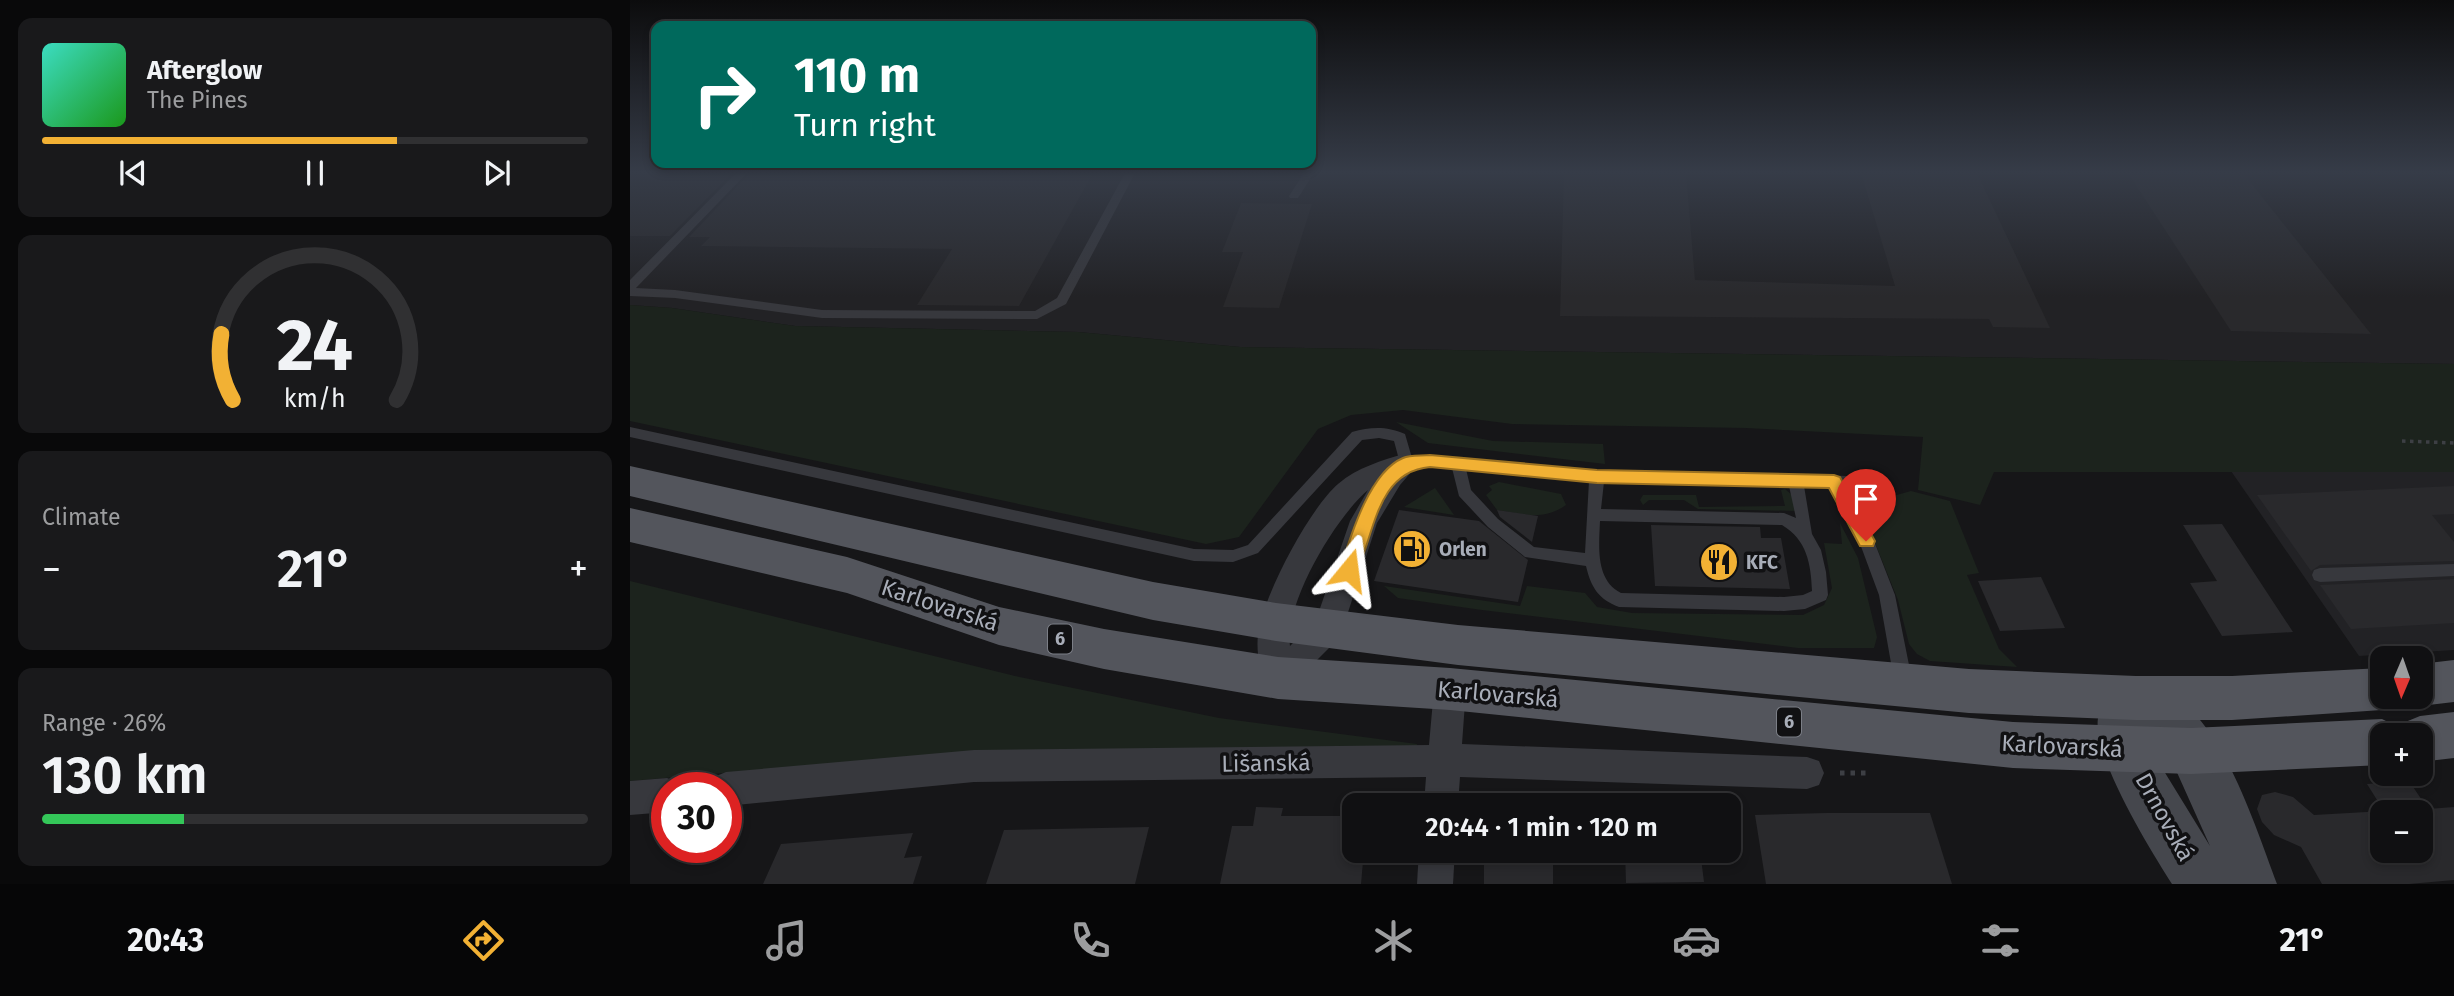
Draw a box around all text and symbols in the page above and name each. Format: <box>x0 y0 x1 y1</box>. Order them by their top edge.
text: 110 m <box>794 46 920 105</box>
icon: right <box>679 49 770 140</box>
text: Afterglow <box>147 55 262 86</box>
text: The Pines <box>147 86 248 114</box>
text: Turn right <box>794 106 936 144</box>
icon: previous <box>114 154 152 192</box>
icon: pause <box>296 154 334 192</box>
icon: next <box>478 154 516 192</box>
text: 24 <box>277 302 353 389</box>
text: km/h <box>284 384 346 414</box>
pin <box>1836 469 1896 541</box>
icon: arrive <box>1847 480 1885 518</box>
text: Climate <box>42 503 121 531</box>
fuel station icon: Orlen <box>1391 528 1433 570</box>
position arrow <box>1312 533 1386 607</box>
text: 21° <box>277 538 353 601</box>
place label: Orlen <box>1439 538 1487 561</box>
restaurant icon: KFC <box>1698 541 1740 583</box>
text: − <box>42 546 61 592</box>
text: + <box>569 546 588 592</box>
place label: KFC <box>1746 551 1778 574</box>
street label: Karlovarská <box>878 573 1002 637</box>
road number: 6 <box>1048 624 1072 654</box>
north arrow <box>2370 646 2432 709</box>
map controls <box>2370 646 2433 863</box>
street label: Karlovarská <box>1436 675 1560 713</box>
road number: 6 <box>1777 708 1801 736</box>
text: Range · 26% <box>42 709 166 737</box>
button: + <box>2370 723 2433 786</box>
street label: Karlovarská <box>2001 729 2123 763</box>
text: 130 km <box>42 744 208 807</box>
street label: Lišanská <box>1221 748 1311 778</box>
street label: Drnovská <box>2129 768 2201 866</box>
speed limit sign: 30 <box>651 772 742 863</box>
button: − <box>2370 800 2433 863</box>
text: 20:44 · 1 min · 120 m <box>1425 812 1658 843</box>
icon: directions <box>459 916 508 965</box>
icon: music <box>762 916 811 965</box>
icon: phone <box>1066 916 1115 965</box>
icon: climate <box>1369 916 1418 965</box>
icon: car <box>1672 916 1721 965</box>
icon: filters <box>1976 916 2025 965</box>
text: 20:43 <box>127 921 204 959</box>
text: 21° <box>2279 921 2327 959</box>

